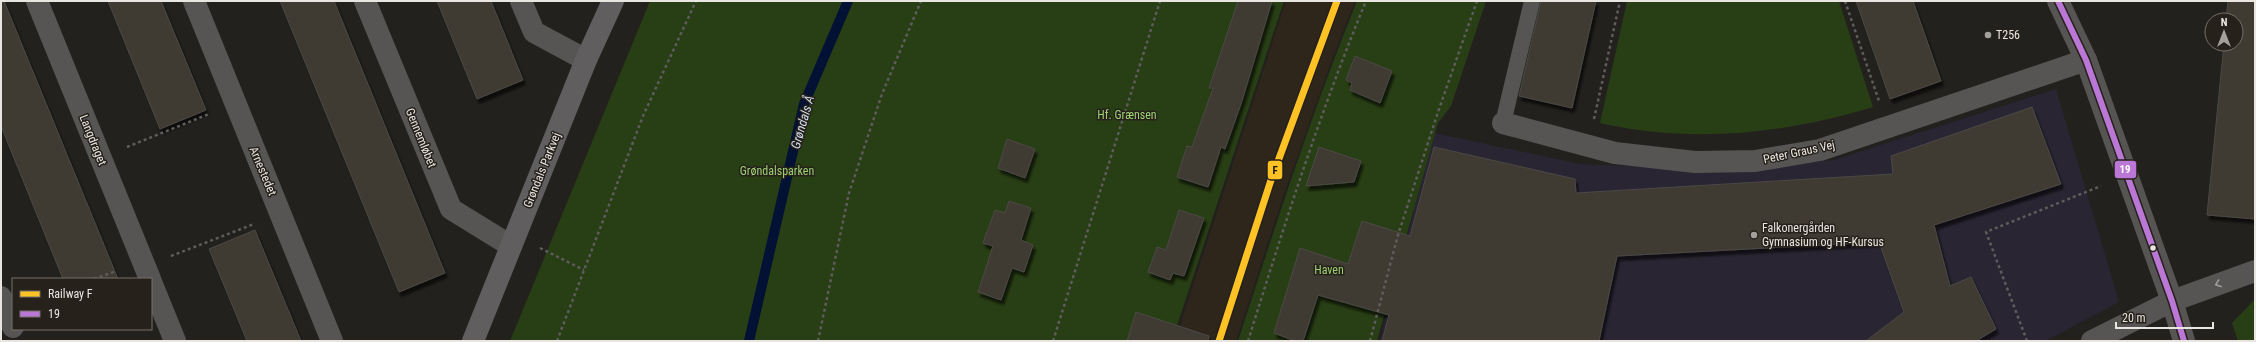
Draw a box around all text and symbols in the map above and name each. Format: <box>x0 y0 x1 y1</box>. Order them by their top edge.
north arrow <box>2204 12 2244 52</box>
text: N <box>2221 16 2228 29</box>
place label: T256 <box>1996 28 2020 42</box>
marker: T256 <box>1983 30 1993 40</box>
water label: Grøndals Å <box>788 94 817 151</box>
street label: Gennemløbet <box>403 106 439 170</box>
park label: Hf. Grænsen <box>1097 108 1157 122</box>
street label: Langdraget <box>77 113 110 168</box>
street label: Grøndals Parkvej <box>521 130 563 210</box>
street label: Peter Graus Vej <box>1762 138 1836 166</box>
street label: Arnestedet <box>246 144 280 198</box>
line badge: F <box>1267 160 1283 180</box>
line badge: 19 <box>2114 160 2137 179</box>
text: 19 <box>2119 163 2131 176</box>
park label: Grøndalsparken <box>740 164 814 178</box>
text: F <box>1272 164 1278 177</box>
place label: Falkonergården Gymnasium og HF-Kursus <box>1762 221 1884 249</box>
marker: Falkonergården Gymnasium og HF-Kursus <box>1749 230 1759 240</box>
unlabelled marker <box>2148 243 2158 253</box>
park label: Haven <box>1314 263 1344 277</box>
legend <box>12 278 152 330</box>
one-way arrow <box>2215 280 2222 288</box>
text: Railway F <box>48 287 93 301</box>
scale bar <box>2116 304 2213 330</box>
text: 19 <box>48 307 60 321</box>
text: 20 m <box>2122 311 2146 325</box>

